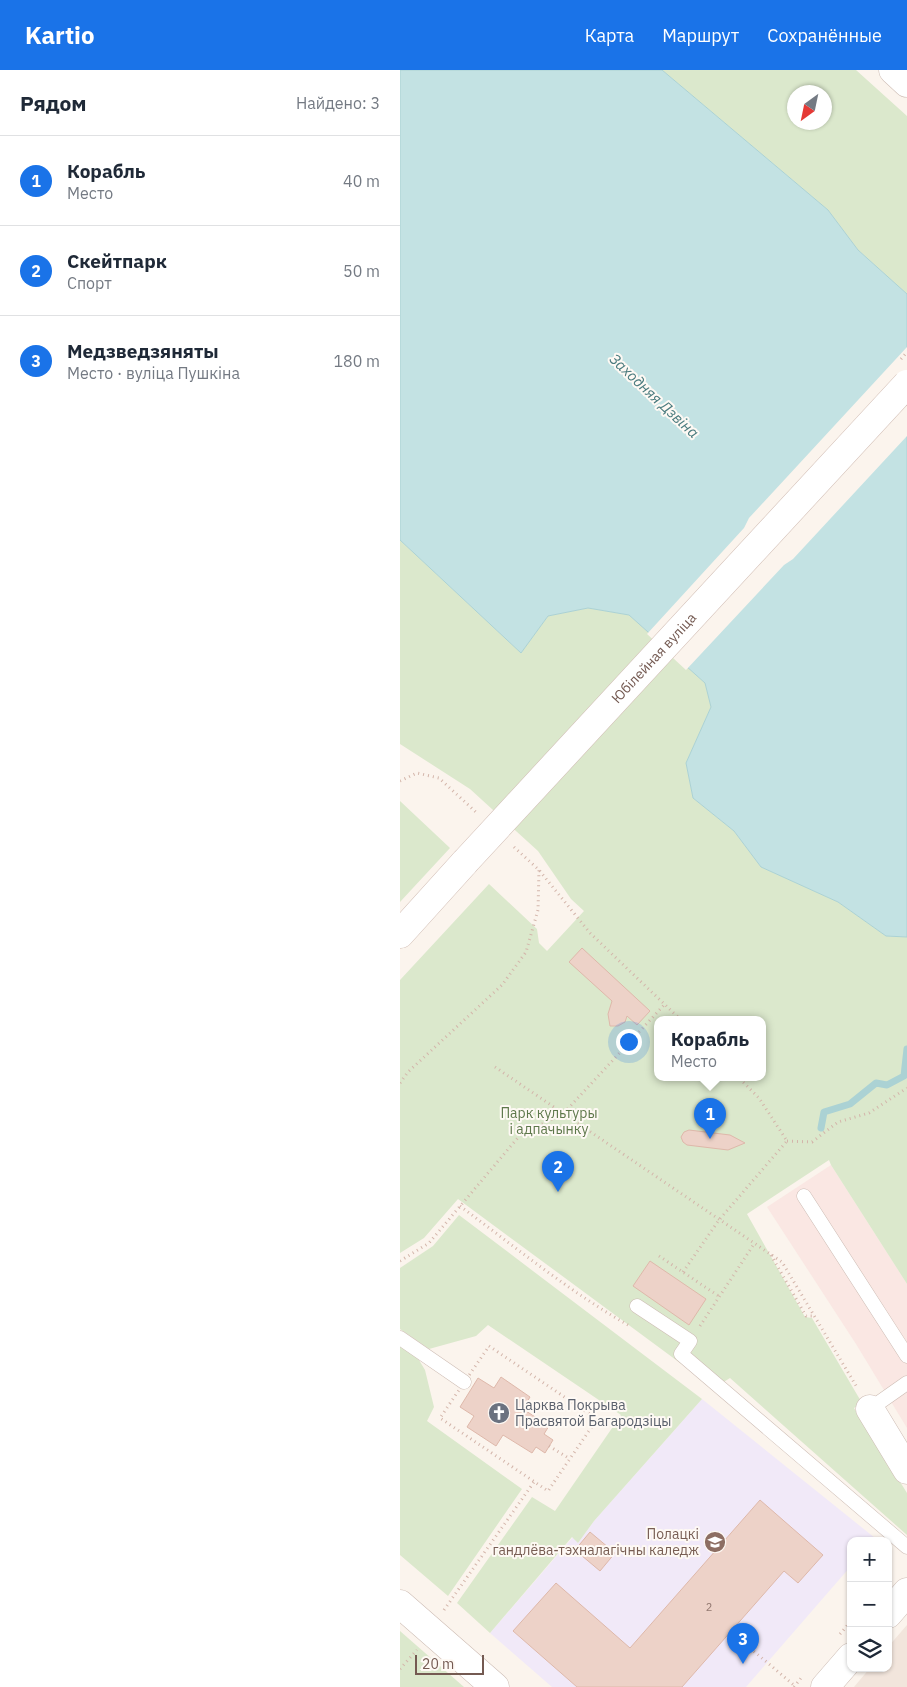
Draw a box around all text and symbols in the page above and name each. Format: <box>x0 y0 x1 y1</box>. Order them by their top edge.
text: Kartio <box>25 19 95 51</box>
text: Карта <box>585 24 634 47</box>
text: Маршрут <box>662 24 739 47</box>
text: Сохранённые <box>767 24 882 47</box>
north arrow <box>787 85 832 130</box>
text: Рядом <box>20 89 87 117</box>
text: Найдено: 3 <box>296 93 380 113</box>
text: Корабль <box>67 159 146 183</box>
text: 1 <box>31 171 41 191</box>
text: 40 m <box>343 171 380 191</box>
text: Место <box>67 183 113 203</box>
text: Скейтпарк <box>67 249 167 273</box>
text: 2 <box>31 261 41 281</box>
text: 50 m <box>343 261 380 281</box>
text: Спорт <box>67 273 112 293</box>
text: Медзведзяняты <box>67 339 219 363</box>
water label: Заходняя Дзвіна <box>606 349 703 442</box>
text: 3 <box>31 351 41 371</box>
text: 180 m <box>333 351 380 371</box>
text: Место · вуліца Пушкіна <box>67 363 240 383</box>
street label: Юбілейная вуліца <box>607 608 700 707</box>
popup <box>654 1016 766 1081</box>
text: Корабль <box>671 1027 749 1051</box>
your location <box>616 1029 642 1055</box>
text: Место <box>671 1051 717 1071</box>
pin: 1 <box>694 1098 726 1139</box>
park label: Парк культуры і адпачынку <box>500 1104 598 1138</box>
pin: 2 <box>542 1151 574 1192</box>
place label: Царква Покрыва Прасвятой Багародзіцы <box>515 1396 671 1430</box>
church icon: Царква Покрыва Прасвятой Багародзіцы <box>487 1401 511 1425</box>
place label: Полацкі гандлёва-тэхналагічны каледж <box>493 1525 699 1559</box>
school or university icon: Полацкі гандлёва-тэхналагічны каледж <box>703 1530 727 1554</box>
map controls <box>847 1537 892 1672</box>
button: + <box>847 1537 892 1582</box>
button: − <box>847 1582 892 1627</box>
house number: 2 <box>706 1600 712 1614</box>
pin: 3 <box>727 1623 759 1664</box>
button: layers <box>847 1627 892 1672</box>
scale bar <box>415 1652 484 1675</box>
text: 20 m <box>422 1655 454 1673</box>

